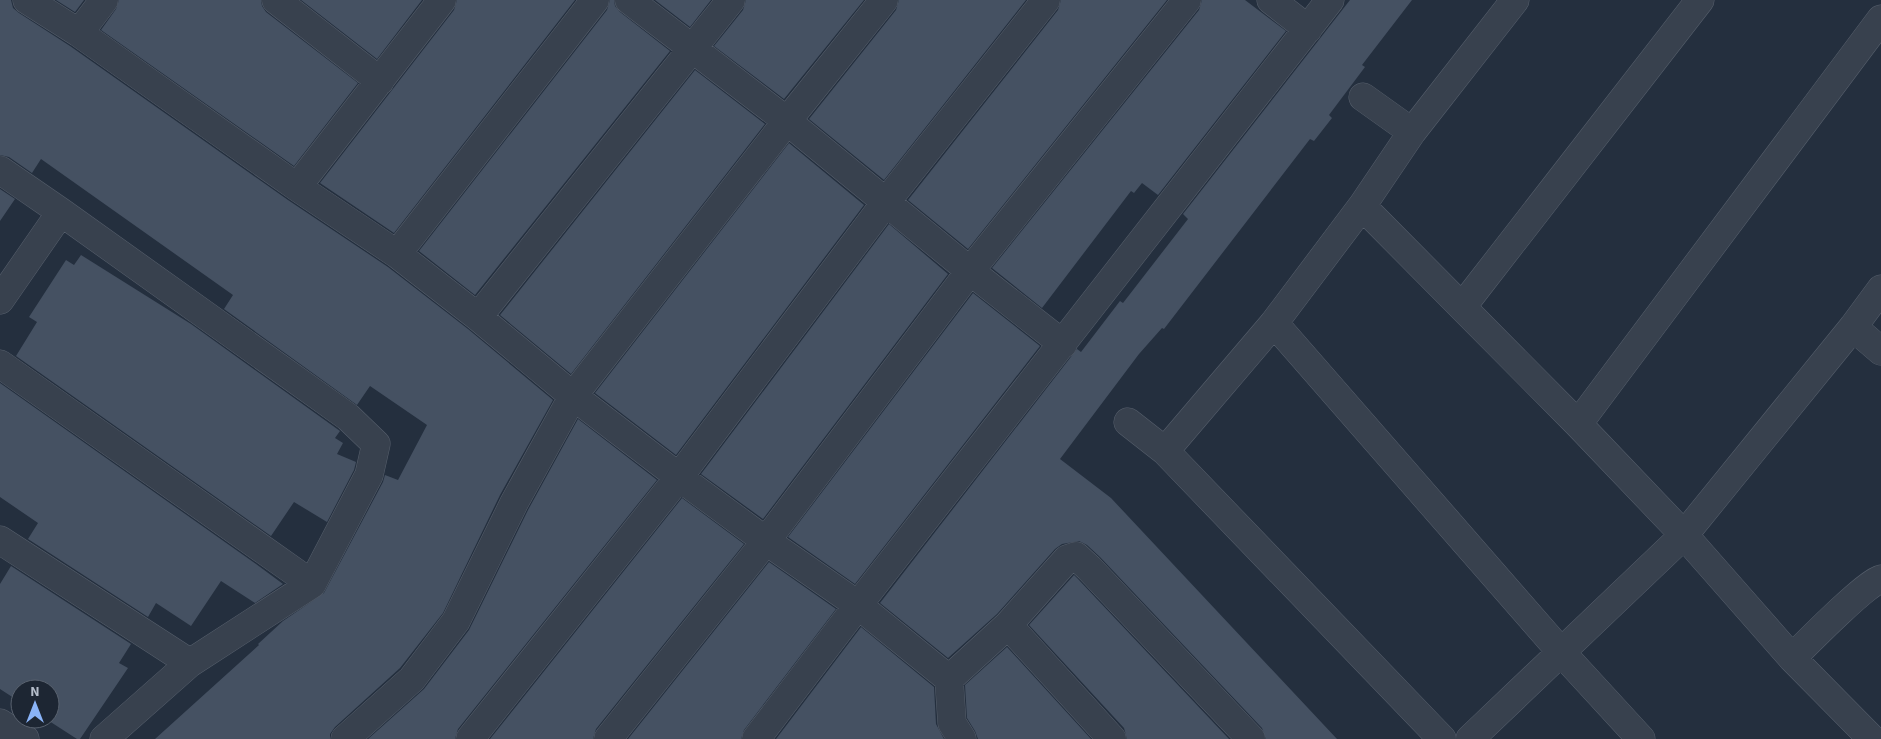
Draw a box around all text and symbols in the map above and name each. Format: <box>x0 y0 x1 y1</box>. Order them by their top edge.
north arrow <box>10 679 60 729</box>
text: N <box>30 682 40 702</box>

